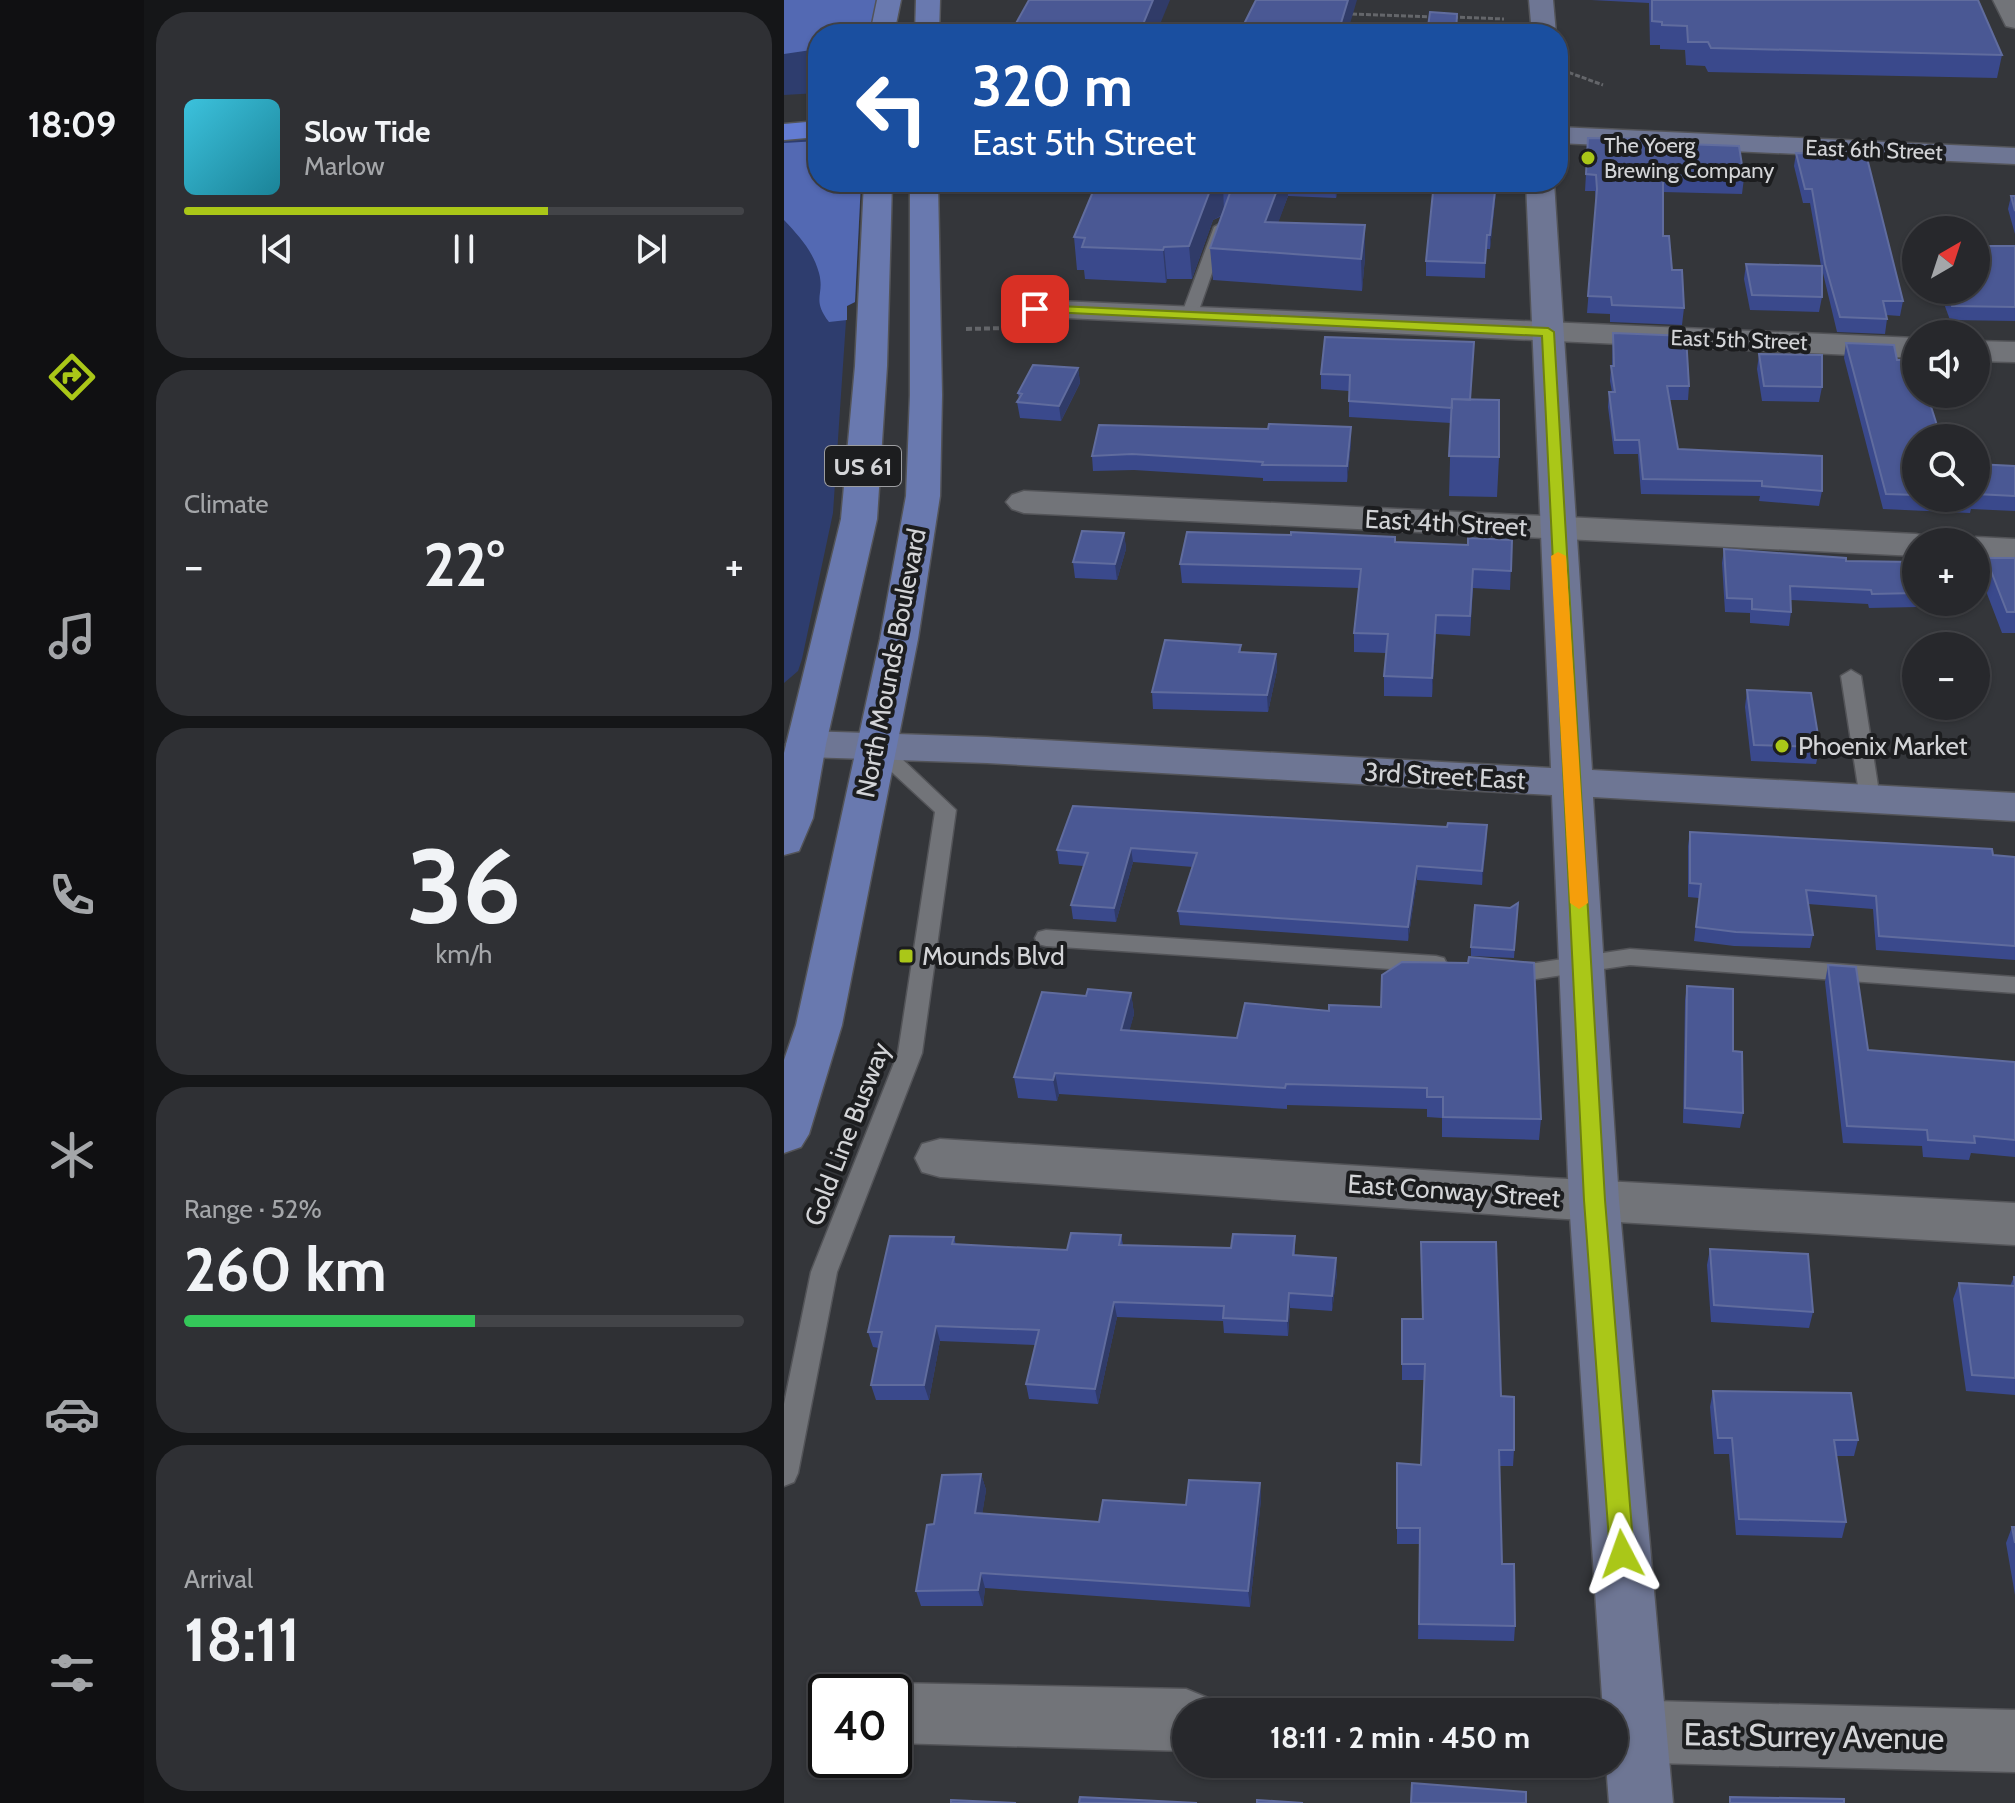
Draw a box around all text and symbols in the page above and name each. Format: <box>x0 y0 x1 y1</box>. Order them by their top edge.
text: 320 m <box>972 52 1133 120</box>
icon: left <box>840 56 944 160</box>
text: 18:09 <box>28 102 116 146</box>
text: Slow Tide <box>304 113 431 150</box>
text: East 5th Street <box>972 120 1196 164</box>
place label: The Yoerg Brewing Company <box>1604 132 1774 184</box>
street label: East 6th Street <box>1805 134 1944 166</box>
marker: The Yoerg Brewing Company <box>1579 149 1597 167</box>
text: Marlow <box>304 150 385 182</box>
north arrow <box>1902 216 1990 304</box>
map controls <box>1902 216 1990 720</box>
icon: previous <box>255 227 299 271</box>
icon: pause <box>442 227 486 271</box>
icon: next <box>629 227 673 271</box>
pin <box>1001 275 1069 343</box>
icon: arrive <box>1013 287 1057 331</box>
button: sound <box>1902 320 1990 408</box>
street label: East 5th Street <box>1670 324 1808 356</box>
icon: directions <box>44 349 100 405</box>
button: search <box>1902 424 1990 512</box>
road number: US 61 <box>825 446 901 486</box>
text: Climate <box>184 488 269 520</box>
street label: East 4th Street <box>1364 503 1528 543</box>
street label: North Mounds Boulevard <box>849 526 933 800</box>
text: 22° <box>424 528 504 601</box>
button: + <box>1902 528 1990 616</box>
text: − <box>184 539 203 592</box>
text: + <box>725 539 744 592</box>
icon: music <box>44 608 100 664</box>
button: − <box>1902 632 1990 720</box>
place label: Phoenix Market <box>1798 730 1968 762</box>
marker: Phoenix Market <box>1773 737 1791 755</box>
street label: 3rd Street East <box>1364 756 1527 796</box>
text: 36 <box>407 823 521 949</box>
icon: phone <box>44 867 100 923</box>
text: km/h <box>436 938 492 970</box>
place label: Mounds Blvd <box>922 940 1065 972</box>
marker: Mounds Blvd <box>897 947 915 965</box>
street label: Gold Line Busway <box>797 1038 897 1230</box>
icon: climate <box>44 1127 100 1183</box>
street label: East Conway Street <box>1347 1168 1562 1214</box>
text: Range · 52% <box>184 1193 322 1225</box>
text: 260 km <box>184 1233 387 1306</box>
icon: car <box>44 1386 100 1442</box>
position arrow <box>1580 1512 1664 1596</box>
text: Arrival <box>184 1563 253 1595</box>
text: 18:11 <box>184 1603 300 1676</box>
icon: filters <box>44 1645 100 1701</box>
speed limit sign: 40 <box>808 1674 912 1778</box>
street label: East Surrey Avenue <box>1683 1714 1945 1758</box>
text: 18:11 · 2 min · 450 m <box>1270 1719 1530 1756</box>

